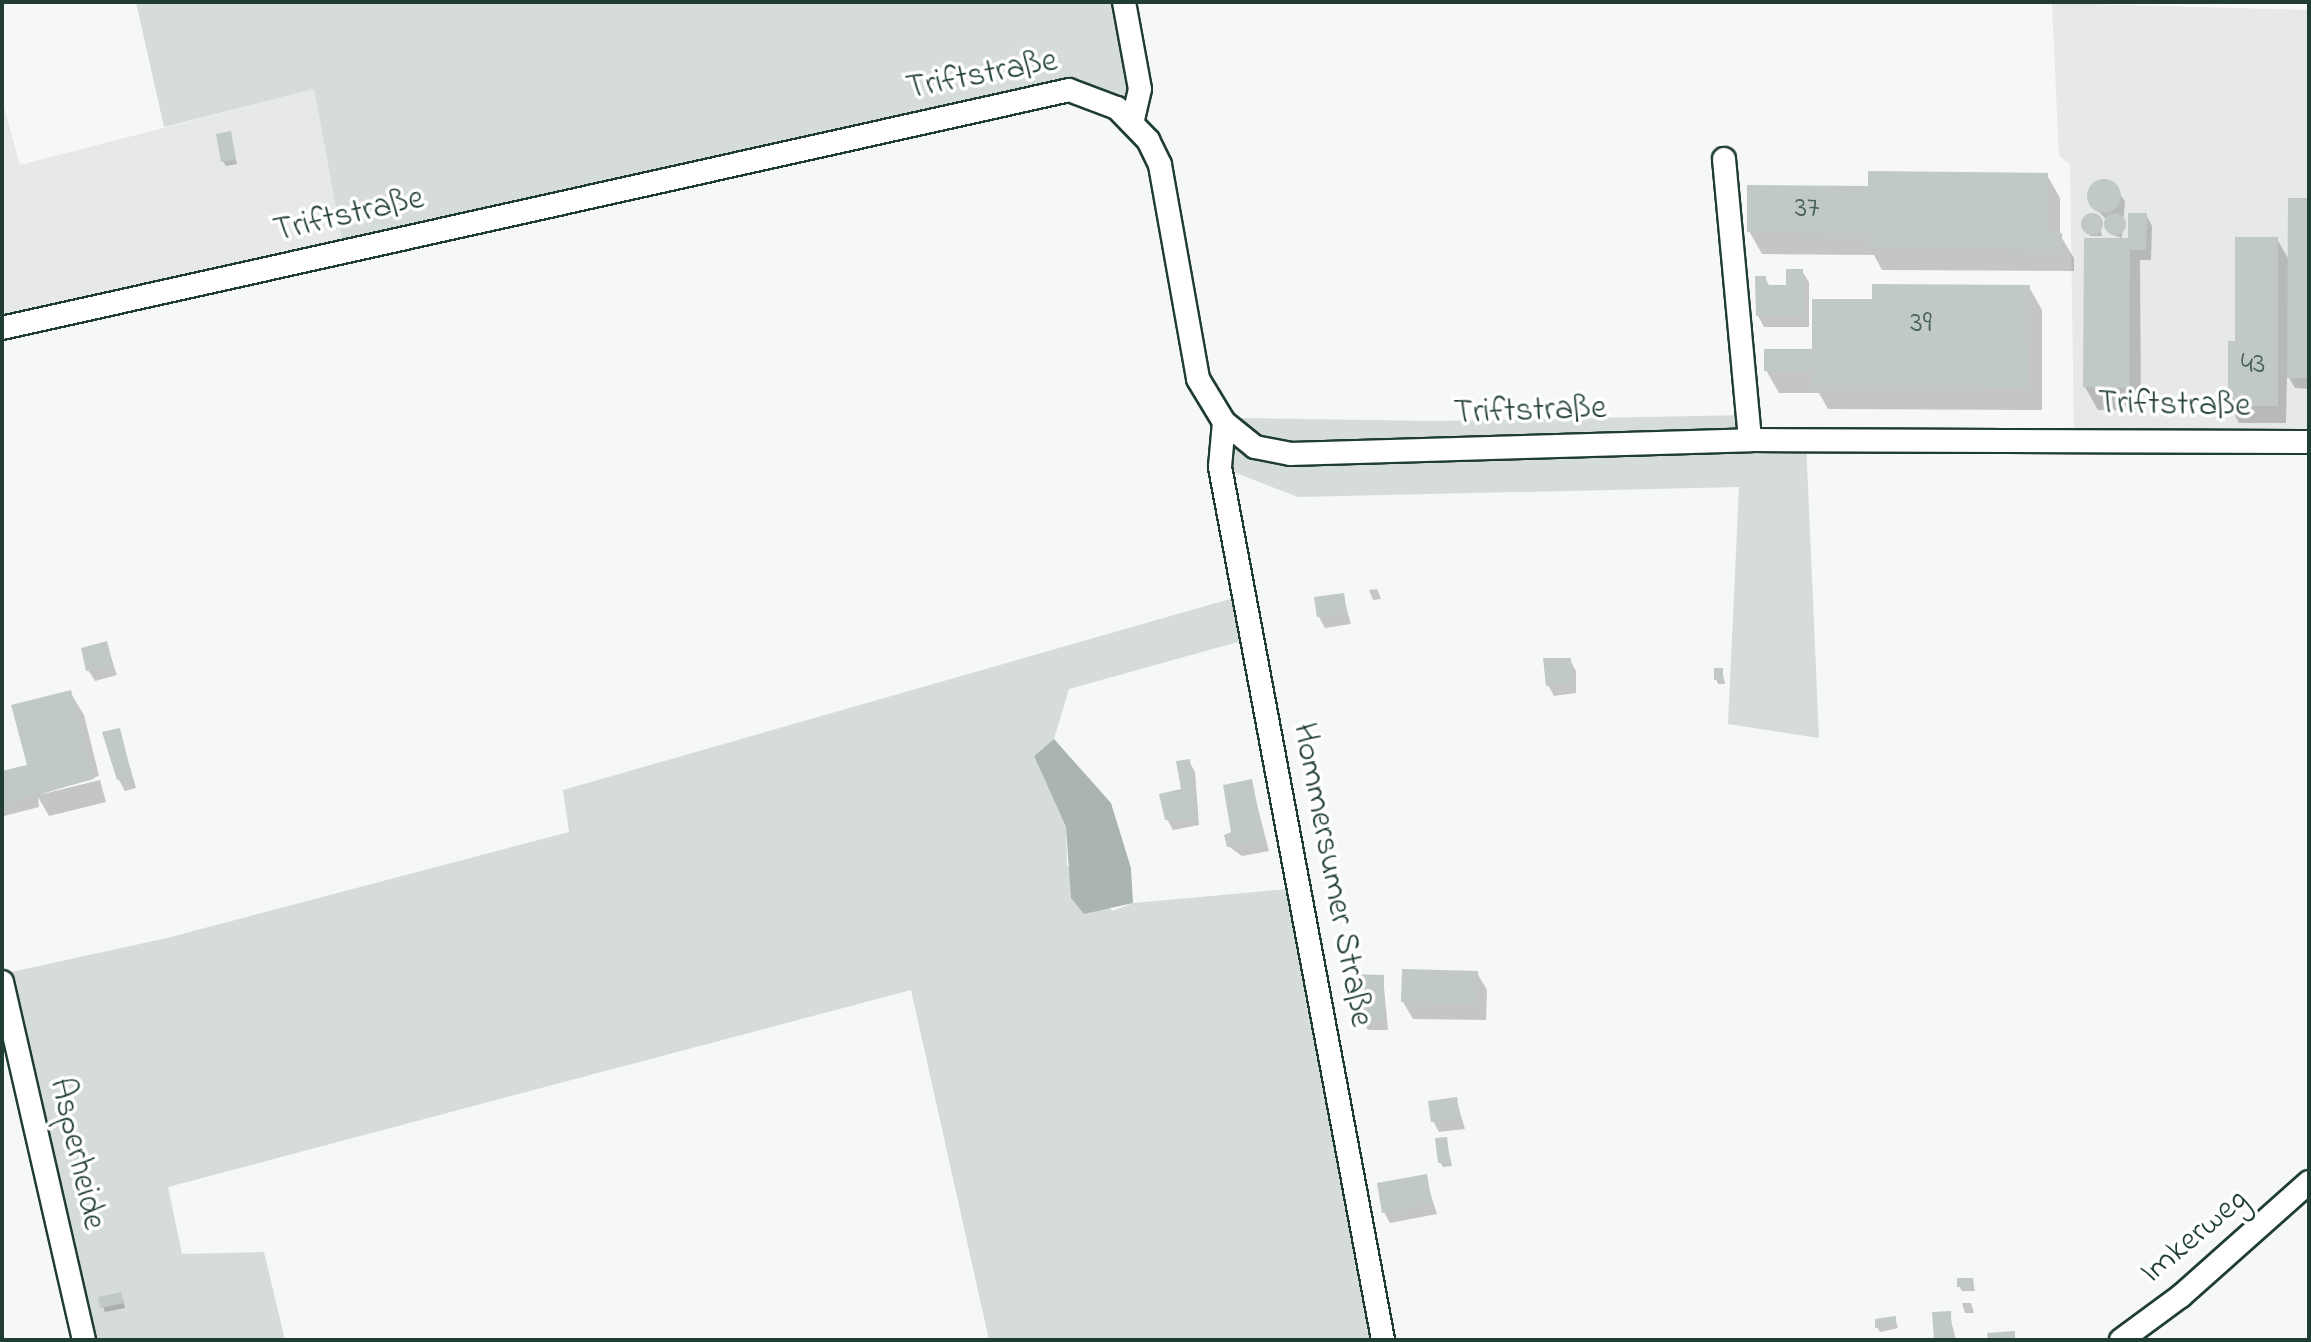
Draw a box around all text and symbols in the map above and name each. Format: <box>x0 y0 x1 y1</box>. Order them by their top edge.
street label: Triftstraße <box>903 41 1061 111</box>
street label: Triftstraße <box>270 179 428 253</box>
house number: 37 <box>1795 191 1819 227</box>
house number: 39 <box>1910 306 1932 342</box>
house number: 43 <box>2241 347 2265 383</box>
street label: Triftstraße <box>2097 384 2251 428</box>
street label: Triftstraße <box>1453 389 1607 435</box>
street label: Hommersumer Straße <box>1282 720 1380 1030</box>
street label: Asperheide <box>39 1074 113 1234</box>
street label: Imkerweg <box>2133 1180 2257 1294</box>

